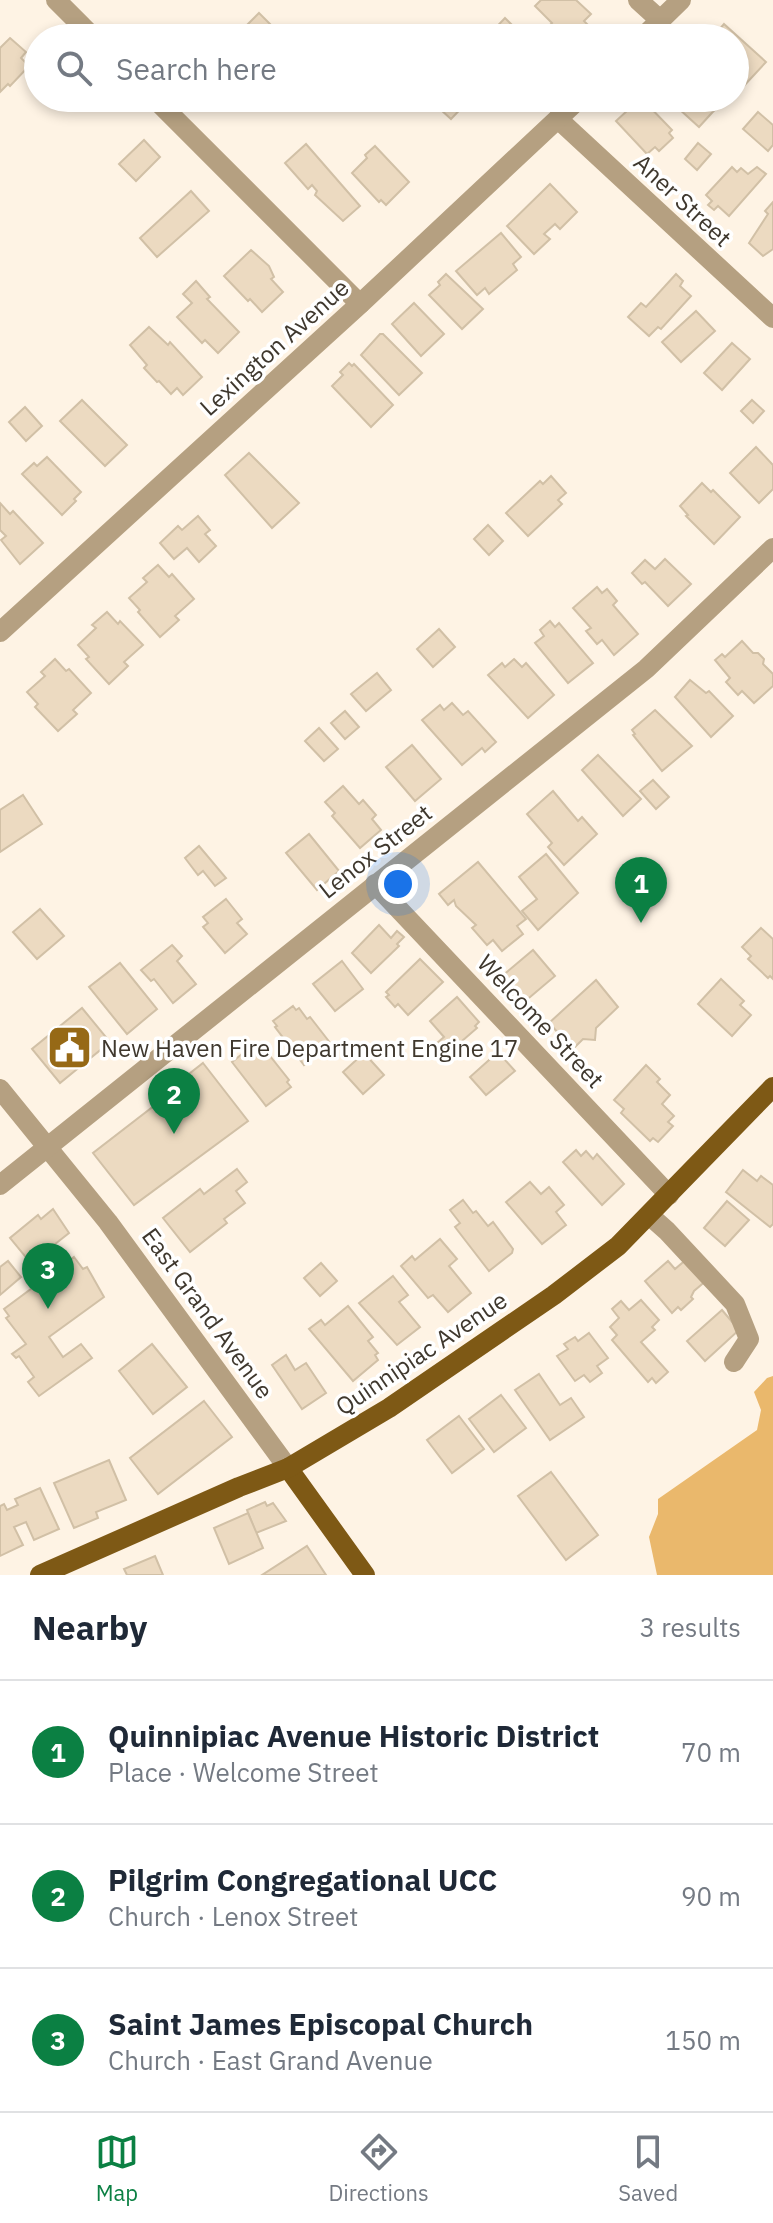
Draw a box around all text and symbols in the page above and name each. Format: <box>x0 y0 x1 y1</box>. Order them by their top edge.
search box <box>24 24 749 112</box>
icon: search <box>52 46 96 90</box>
text: Search here <box>116 49 277 88</box>
street label: Aner Street <box>627 147 739 253</box>
street label: Lexington Avenue <box>193 271 355 423</box>
street label: Lenox Street <box>312 797 438 905</box>
pin: 1 <box>615 857 667 923</box>
your location <box>378 864 418 904</box>
street label: Welcome Street <box>471 947 611 1095</box>
public building icon: New Haven Fire Department Engine 17 <box>46 1024 94 1072</box>
place label: New Haven Fire Department Engine 17 <box>101 1032 519 1064</box>
pin: 2 <box>148 1068 200 1134</box>
street label: East Grand Avenue <box>135 1221 281 1405</box>
pin: 3 <box>22 1243 74 1309</box>
street label: Quinnipiac Avenue <box>329 1284 513 1422</box>
text: Nearby <box>32 1605 147 1649</box>
text: 3 results <box>639 1610 741 1644</box>
text: Quinnipiac Avenue Historic District <box>108 1716 599 1755</box>
text: 1 <box>50 1735 66 1769</box>
text: 70 m <box>681 1735 741 1769</box>
text: Place · Welcome Street <box>108 1755 379 1789</box>
text: Pilgrim Congregational UCC <box>108 1860 497 1899</box>
text: 2 <box>50 1879 66 1913</box>
text: 90 m <box>681 1879 741 1913</box>
text: Church · Lenox Street <box>108 1899 358 1933</box>
text: Saint James Episcopal Church <box>108 2004 533 2043</box>
text: 3 <box>50 2023 66 2057</box>
text: 150 m <box>665 2023 741 2057</box>
text: Church · East Grand Avenue <box>108 2043 433 2077</box>
tab: Map <box>95 2130 139 2207</box>
tab: Directions <box>329 2130 429 2207</box>
tab: Saved <box>618 2130 678 2207</box>

